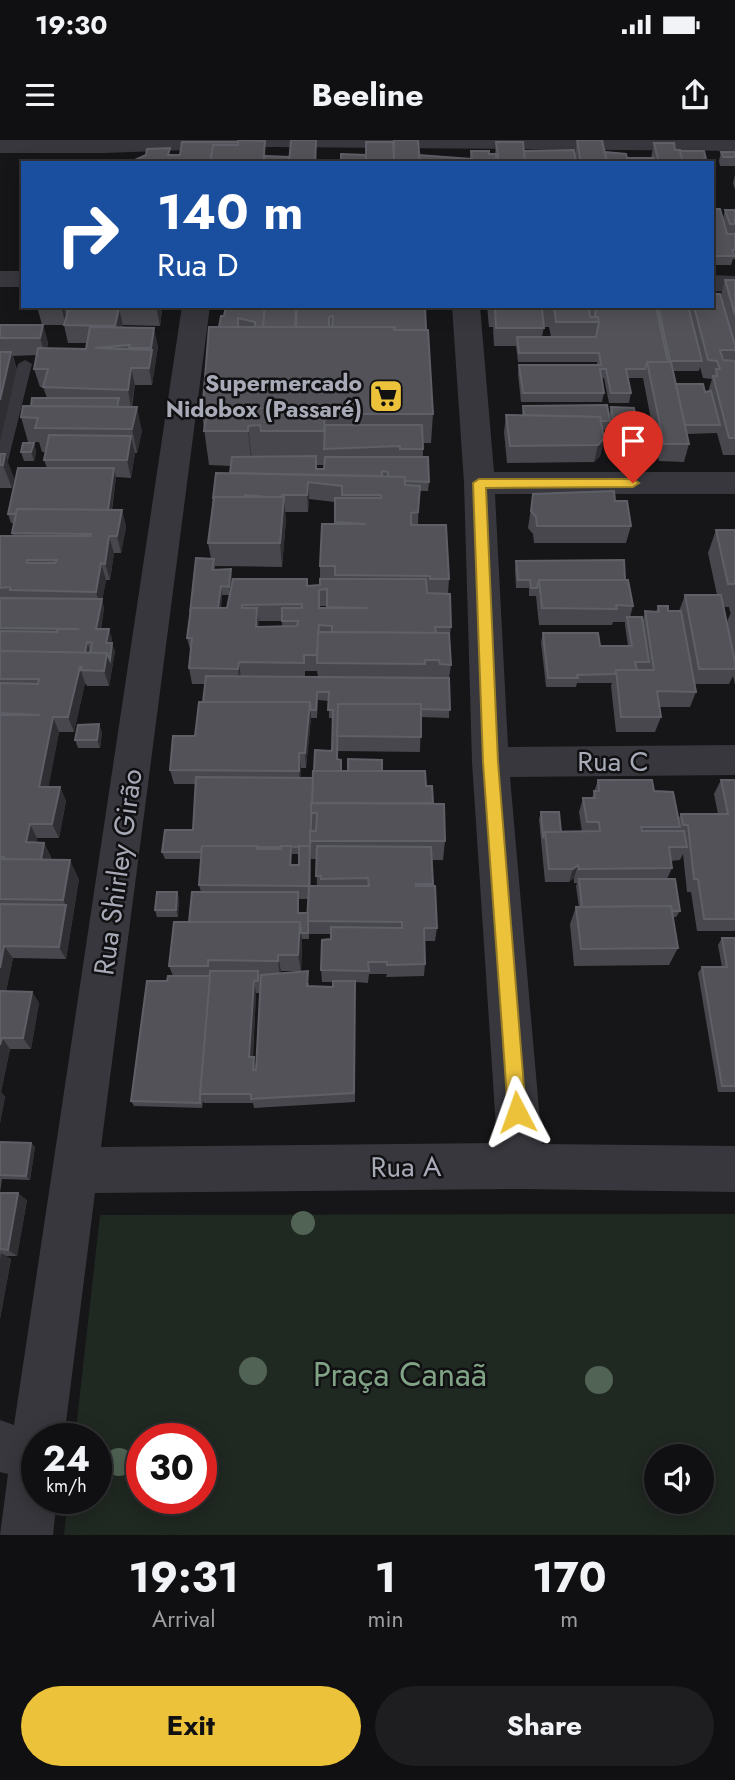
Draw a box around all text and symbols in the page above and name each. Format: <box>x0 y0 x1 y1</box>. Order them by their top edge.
text: 19:30 <box>35 6 107 44</box>
text: Beeline <box>311 72 424 118</box>
icon: menu <box>21 76 59 114</box>
icon: share <box>676 76 714 114</box>
text: 140 m <box>157 177 303 247</box>
icon: right <box>42 189 133 280</box>
text: Rua D <box>157 242 238 288</box>
place label: Supermercado Nidobox (Passaré) <box>166 366 362 426</box>
supermarket icon: Supermercado Nidobox (Passaré) <box>367 377 405 415</box>
pin <box>603 411 663 483</box>
icon: arrive <box>614 422 652 460</box>
street label: Rua C <box>577 741 649 782</box>
street label: Rua Shirley Girão <box>83 766 153 978</box>
position arrow <box>480 1075 554 1149</box>
street label: Rua A <box>370 1146 442 1188</box>
park label: Praça Canaã <box>313 1351 487 1398</box>
speed limit sign: 30 <box>126 1423 217 1514</box>
text: 24 <box>43 1434 90 1484</box>
map controls <box>644 1444 714 1514</box>
button: sound <box>644 1444 714 1514</box>
text: km/h <box>46 1473 87 1499</box>
text: 19:31 <box>129 1547 239 1608</box>
text: 1 <box>375 1547 396 1608</box>
text: 170 <box>532 1547 606 1608</box>
text: Arrival <box>152 1602 215 1636</box>
text: min <box>367 1602 403 1636</box>
text: m <box>560 1602 578 1636</box>
button: Exit <box>21 1686 361 1766</box>
button: Share <box>375 1686 714 1766</box>

